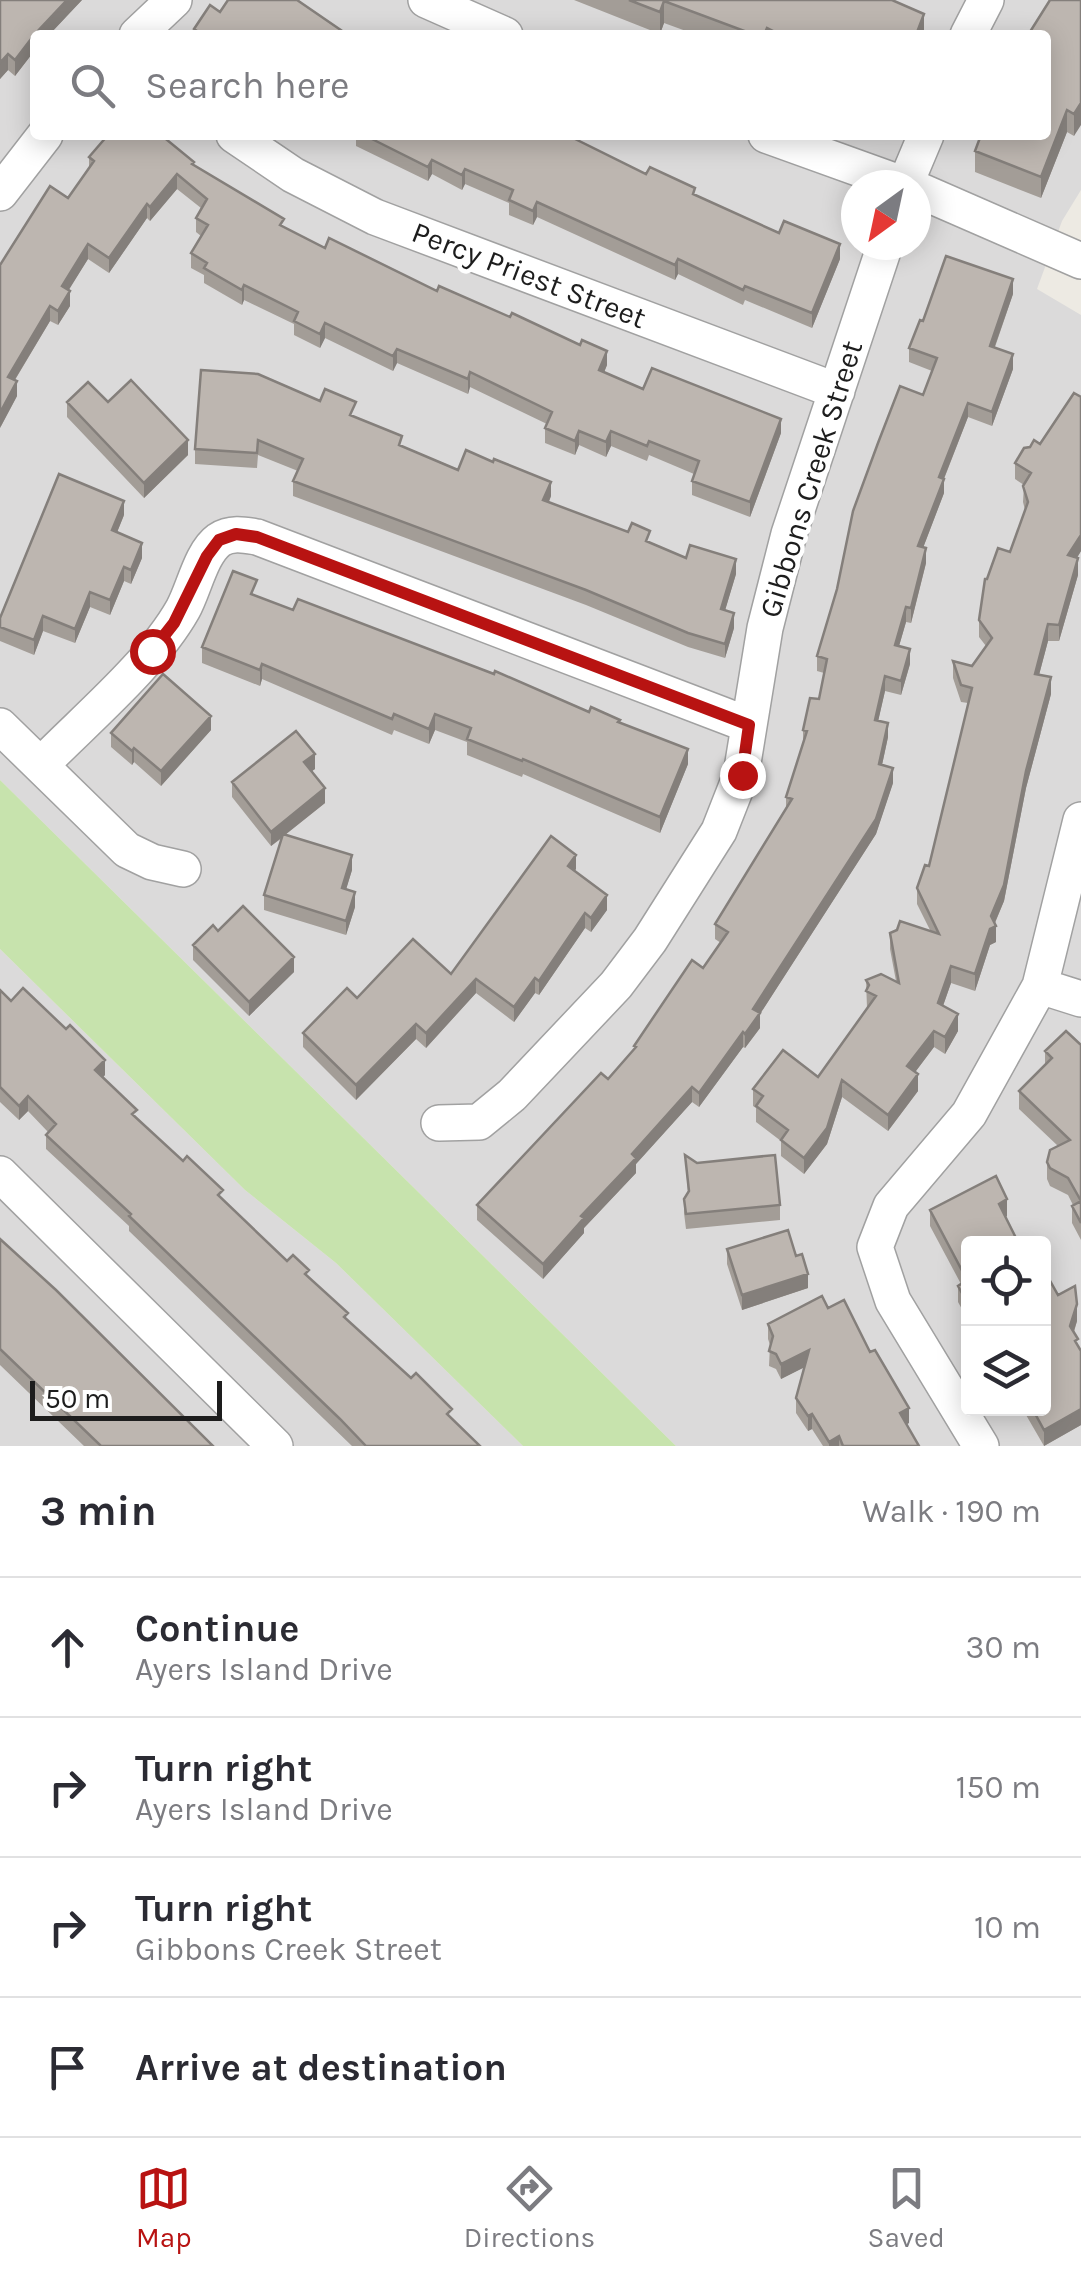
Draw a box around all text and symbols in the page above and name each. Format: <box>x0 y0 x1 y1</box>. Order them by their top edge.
search box <box>30 30 1051 140</box>
icon: search <box>65 58 120 113</box>
text: Search here <box>145 63 349 108</box>
north arrow <box>841 170 931 260</box>
street label: Percy Priest Street <box>407 214 651 336</box>
street label: Gibbons Creek Street <box>752 336 870 622</box>
route start <box>130 629 176 675</box>
route end <box>720 753 766 799</box>
map controls <box>961 1236 1051 1416</box>
button: locate <box>961 1236 1051 1326</box>
button: layers <box>961 1326 1051 1416</box>
scale bar <box>30 1376 222 1420</box>
text: 50 m <box>45 1382 110 1415</box>
text: 3 min <box>40 1486 157 1536</box>
text: Walk · 190 m <box>862 1493 1041 1530</box>
text: Continue <box>135 1606 299 1651</box>
icon: ahead <box>40 1620 95 1675</box>
text: 30 m <box>966 1629 1041 1666</box>
text: Ayers Island Drive <box>135 1651 393 1688</box>
text: Turn right <box>135 1746 312 1791</box>
icon: right <box>40 1760 95 1815</box>
text: 150 m <box>956 1769 1041 1806</box>
text: Ayers Island Drive <box>135 1791 393 1828</box>
text: Turn right <box>135 1886 312 1931</box>
icon: right <box>40 1900 95 1955</box>
text: 10 m <box>974 1909 1041 1946</box>
text: Gibbons Creek Street <box>135 1931 442 1968</box>
icon: arrive <box>40 2040 95 2095</box>
text: Arrive at destination <box>135 2045 507 2090</box>
tab: Map <box>136 2161 192 2254</box>
tab: Directions <box>464 2161 595 2254</box>
tab: Saved <box>867 2161 945 2254</box>

